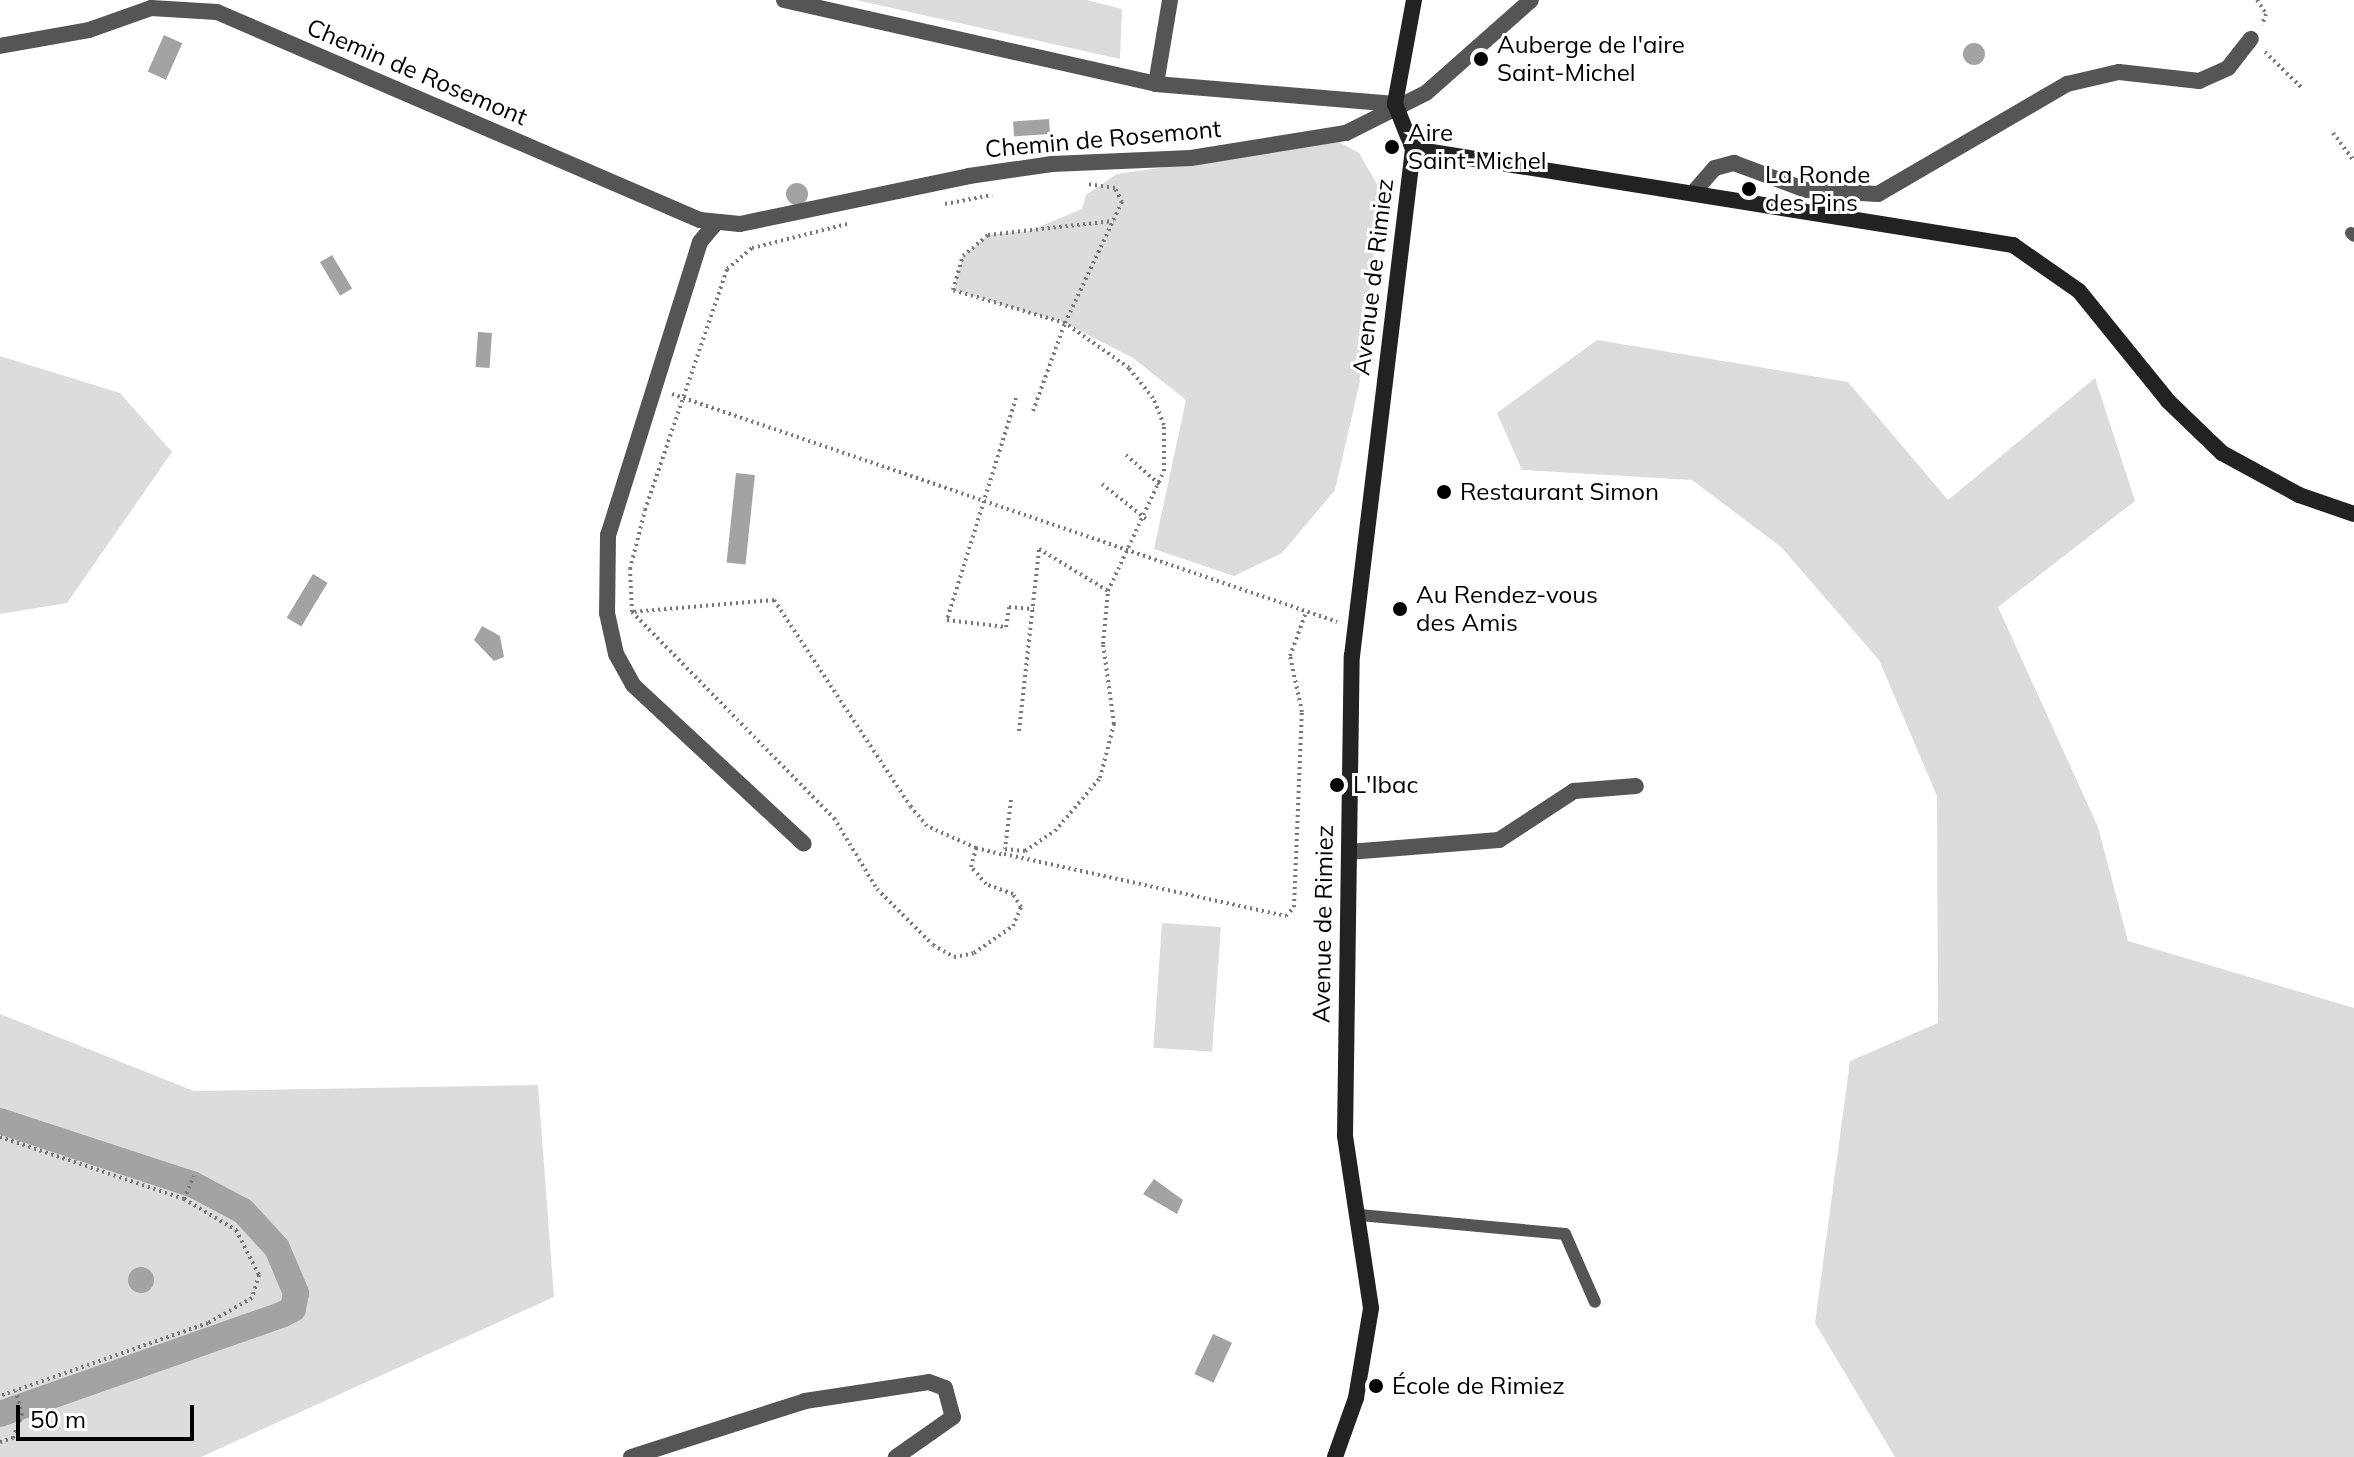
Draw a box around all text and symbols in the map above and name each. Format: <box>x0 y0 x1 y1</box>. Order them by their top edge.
street label: Chemin de Rosemont <box>302 13 532 131</box>
place label: Auberge de l'aire Saint-Michel <box>1497 31 1685 87</box>
marker: Auberge de l'aire Saint-Michel <box>1472 50 1490 68</box>
street label: Chemin de Rosemont <box>984 114 1222 164</box>
place label: Aire Saint-Michel <box>1408 119 1547 175</box>
marker: Aire Saint-Michel <box>1383 138 1401 156</box>
place label: La Ronde des Pins <box>1765 161 1870 217</box>
street label: Avenue de Rimiez <box>1347 177 1399 377</box>
marker: La Ronde des Pins <box>1740 180 1758 198</box>
place label: Restaurant Simon <box>1460 478 1659 506</box>
marker: Restaurant Simon <box>1435 483 1453 501</box>
place label: Au Rendez-vous des Amis <box>1416 581 1598 637</box>
marker: Au Rendez-vous des Amis <box>1391 600 1409 618</box>
place label: L'Ibac <box>1353 771 1418 799</box>
marker: L'Ibac <box>1328 776 1346 794</box>
street label: Avenue de Rimiez <box>1307 825 1339 1023</box>
place label: École de Rimiez <box>1392 1372 1565 1400</box>
marker: École de Rimiez <box>1367 1377 1385 1395</box>
scale bar <box>20 1389 198 1439</box>
text: 50 m <box>30 1404 86 1434</box>

